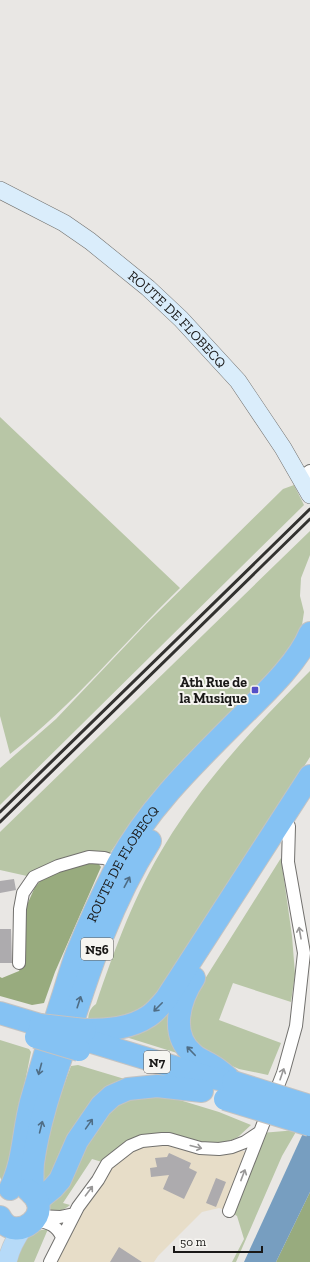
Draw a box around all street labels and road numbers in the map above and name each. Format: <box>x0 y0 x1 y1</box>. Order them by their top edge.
street label: ROUTE DE FLOBECQ <box>125 267 230 371</box>
street label: ROUTE DE FLOBECQ <box>83 802 162 925</box>
road number: N56 <box>81 938 113 960</box>
road number: N7 <box>144 1051 170 1073</box>

